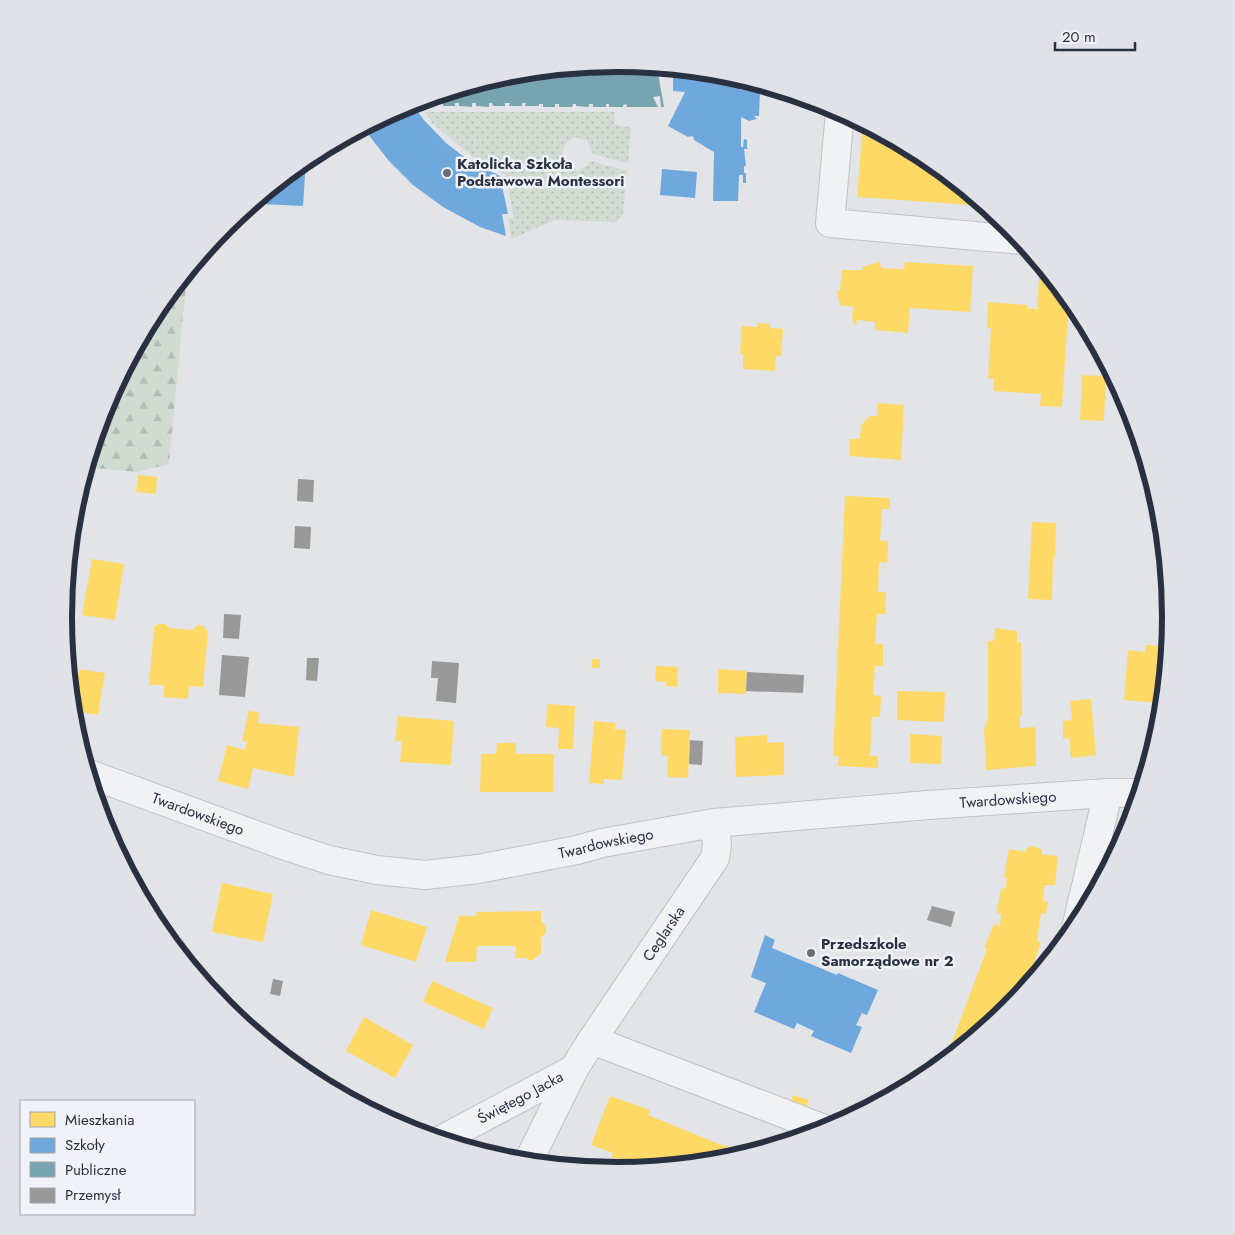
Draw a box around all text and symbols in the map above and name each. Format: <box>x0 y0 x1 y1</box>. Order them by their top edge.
scale bar <box>1055 20 1135 52</box>
text: 20 m <box>1062 26 1096 48</box>
place label: Katolicka Szkoła Podstawowa Montessori <box>457 153 624 192</box>
marker: Katolicka Szkoła Podstawowa Montessori <box>441 167 453 179</box>
street label: Twardowskiego <box>959 785 1057 814</box>
street label: Twardowskiego <box>149 787 247 841</box>
street label: Twardowskiego <box>556 823 655 864</box>
street label: Ceglarska <box>637 902 690 966</box>
place label: Przedszkole Samorządowe nr 2 <box>821 933 954 972</box>
marker: Przedszkole Samorządowe nr 2 <box>805 947 817 959</box>
street label: Świętego Jacka <box>474 1066 567 1130</box>
legend <box>20 1100 195 1215</box>
text: Mieszkania <box>65 1109 135 1131</box>
text: Szkoły <box>65 1134 105 1156</box>
text: Publiczne <box>65 1159 127 1181</box>
text: Przemysł <box>65 1184 121 1206</box>

